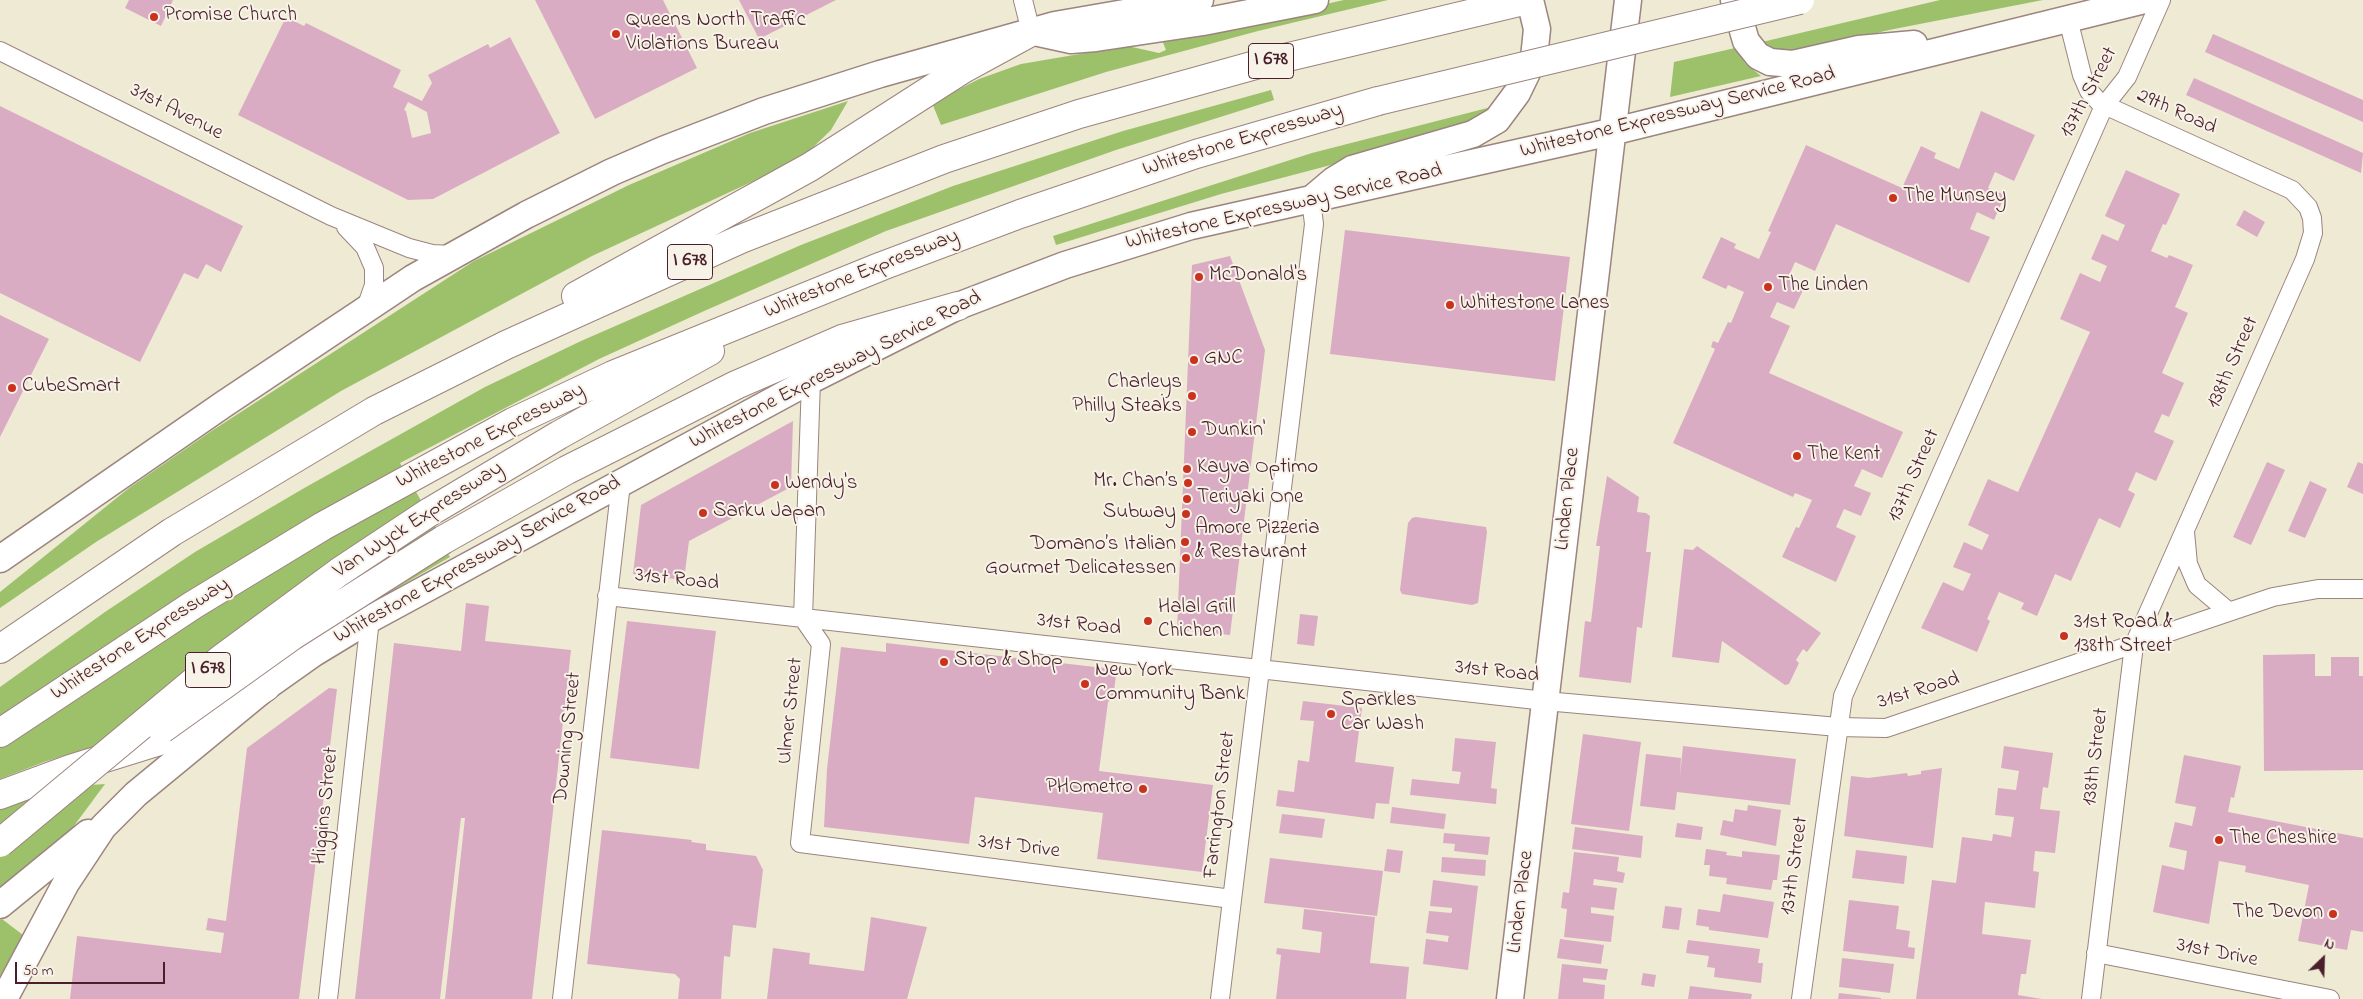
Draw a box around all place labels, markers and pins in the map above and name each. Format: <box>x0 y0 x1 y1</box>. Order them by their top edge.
place label: Promise Church <box>164 4 297 30</box>
place label: Queens North Traffic Violations Bureau <box>626 9 806 59</box>
marker: Promise Church <box>148 11 160 23</box>
marker: Queens North Traffic Violations Bureau <box>610 28 622 40</box>
place label: The Munsey <box>1903 185 2006 211</box>
marker: The Munsey <box>1887 192 1899 204</box>
place label: McDonald's <box>1209 264 1307 290</box>
marker: McDonald's <box>1193 271 1205 283</box>
place label: The Linden <box>1778 274 1868 300</box>
marker: The Linden <box>1762 281 1774 293</box>
place label: Whitestone Lanes <box>1460 292 1610 318</box>
marker: Whitestone Lanes <box>1444 299 1456 311</box>
place label: GNC <box>1204 347 1243 373</box>
marker: GNC <box>1188 354 1200 366</box>
place label: Charleys Philly Steaks <box>1072 371 1182 421</box>
place label: CubeSmart <box>22 375 121 401</box>
marker: CubeSmart <box>6 382 18 394</box>
marker: Charleys Philly Steaks <box>1186 390 1198 402</box>
place label: Dunkin' <box>1202 419 1265 445</box>
marker: Dunkin' <box>1186 426 1198 438</box>
place label: The Kent <box>1807 443 1881 469</box>
marker: The Kent <box>1791 450 1803 462</box>
place label: Kayva Optimo <box>1197 456 1318 482</box>
marker: Kayva Optimo <box>1181 463 1193 475</box>
place label: Mr. Chan’s <box>1093 470 1178 496</box>
place label: Wendy's <box>785 472 857 498</box>
marker: Mr. Chan’s <box>1182 477 1194 489</box>
marker: Wendy's <box>769 479 781 491</box>
place label: Teriyaki One <box>1197 486 1304 512</box>
marker: Teriyaki One <box>1181 493 1193 505</box>
place label: Sarku Japan <box>713 500 825 526</box>
place label: Subway <box>1103 501 1176 527</box>
marker: Sarku Japan <box>697 507 709 519</box>
marker: Subway <box>1180 508 1192 520</box>
place label: Amore Pizzeria & Restaurant <box>1195 517 1320 567</box>
place label: Domano’s Italian Gourmet Delicatessen <box>985 533 1176 583</box>
marker: Amore Pizzeria & Restaurant <box>1179 536 1191 548</box>
marker: Domano’s Italian Gourmet Delicatessen <box>1180 552 1192 564</box>
place label: Halal Grill Chichen <box>1158 596 1236 646</box>
place label: 31st Road & 138th Street <box>2074 611 2173 661</box>
marker: Halal Grill Chichen <box>1142 615 1154 627</box>
marker: 31st Road & 138th Street <box>2058 630 2070 642</box>
place label: Stop & Shop <box>954 649 1063 675</box>
marker: Stop & Shop <box>938 656 950 668</box>
place label: New York Community Bank <box>1095 659 1245 709</box>
marker: New York Community Bank <box>1079 678 1091 690</box>
place label: Sparkles Car Wash <box>1341 689 1424 739</box>
marker: Sparkles Car Wash <box>1325 708 1337 720</box>
place label: PHOmetro <box>1046 776 1133 802</box>
marker: PHOmetro <box>1137 783 1149 795</box>
place label: The Cheshire <box>2229 827 2337 853</box>
marker: The Cheshire <box>2213 834 2225 846</box>
place label: The Devon <box>2232 901 2323 927</box>
marker: The Devon <box>2327 908 2339 920</box>

